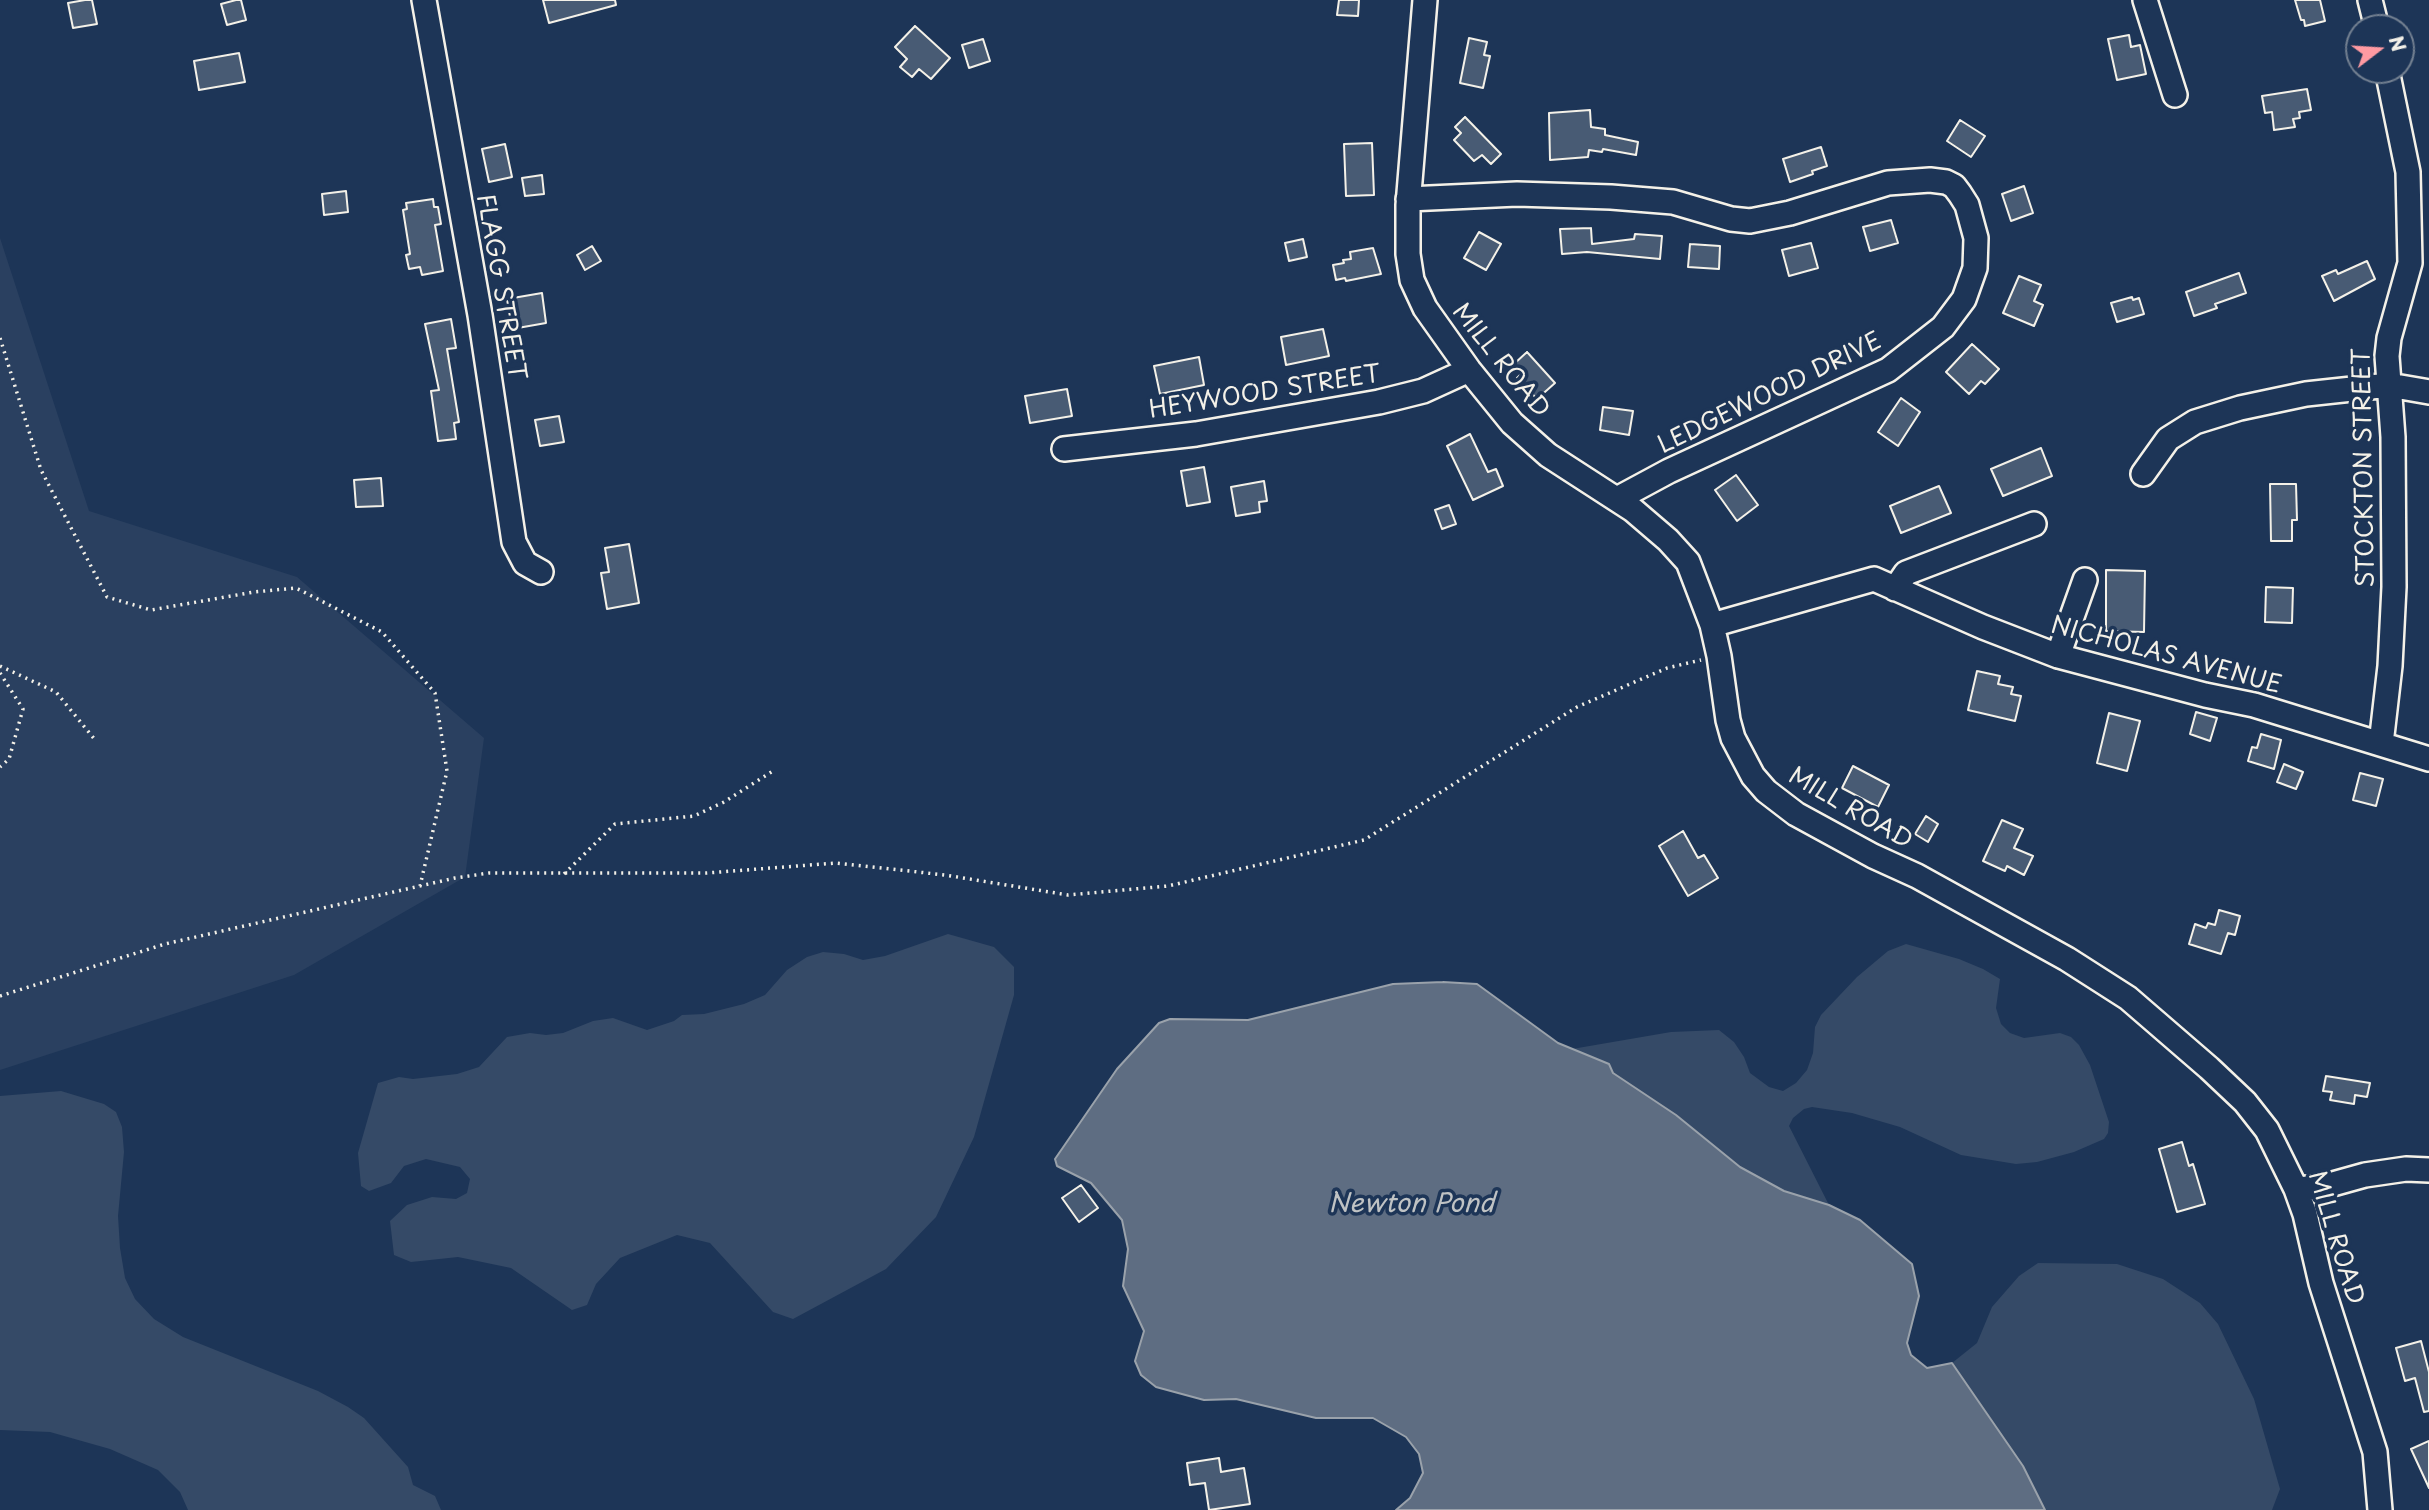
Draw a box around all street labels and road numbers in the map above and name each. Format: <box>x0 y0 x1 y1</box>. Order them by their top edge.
street label: FLAGG STREET <box>469 192 531 382</box>
street label: MILL ROAD <box>1445 298 1555 424</box>
street label: LEDGEWOOD DRIVE <box>1654 327 1886 461</box>
street label: STOCKTON STREET <box>2349 348 2381 588</box>
street label: HEYWOOD STREET <box>1147 360 1383 426</box>
street label: NICHOLAS AVENUE <box>2048 611 2284 701</box>
street label: MILL ROAD <box>1783 762 1917 856</box>
street label: MILL ROAD <box>2301 1168 2369 1308</box>

